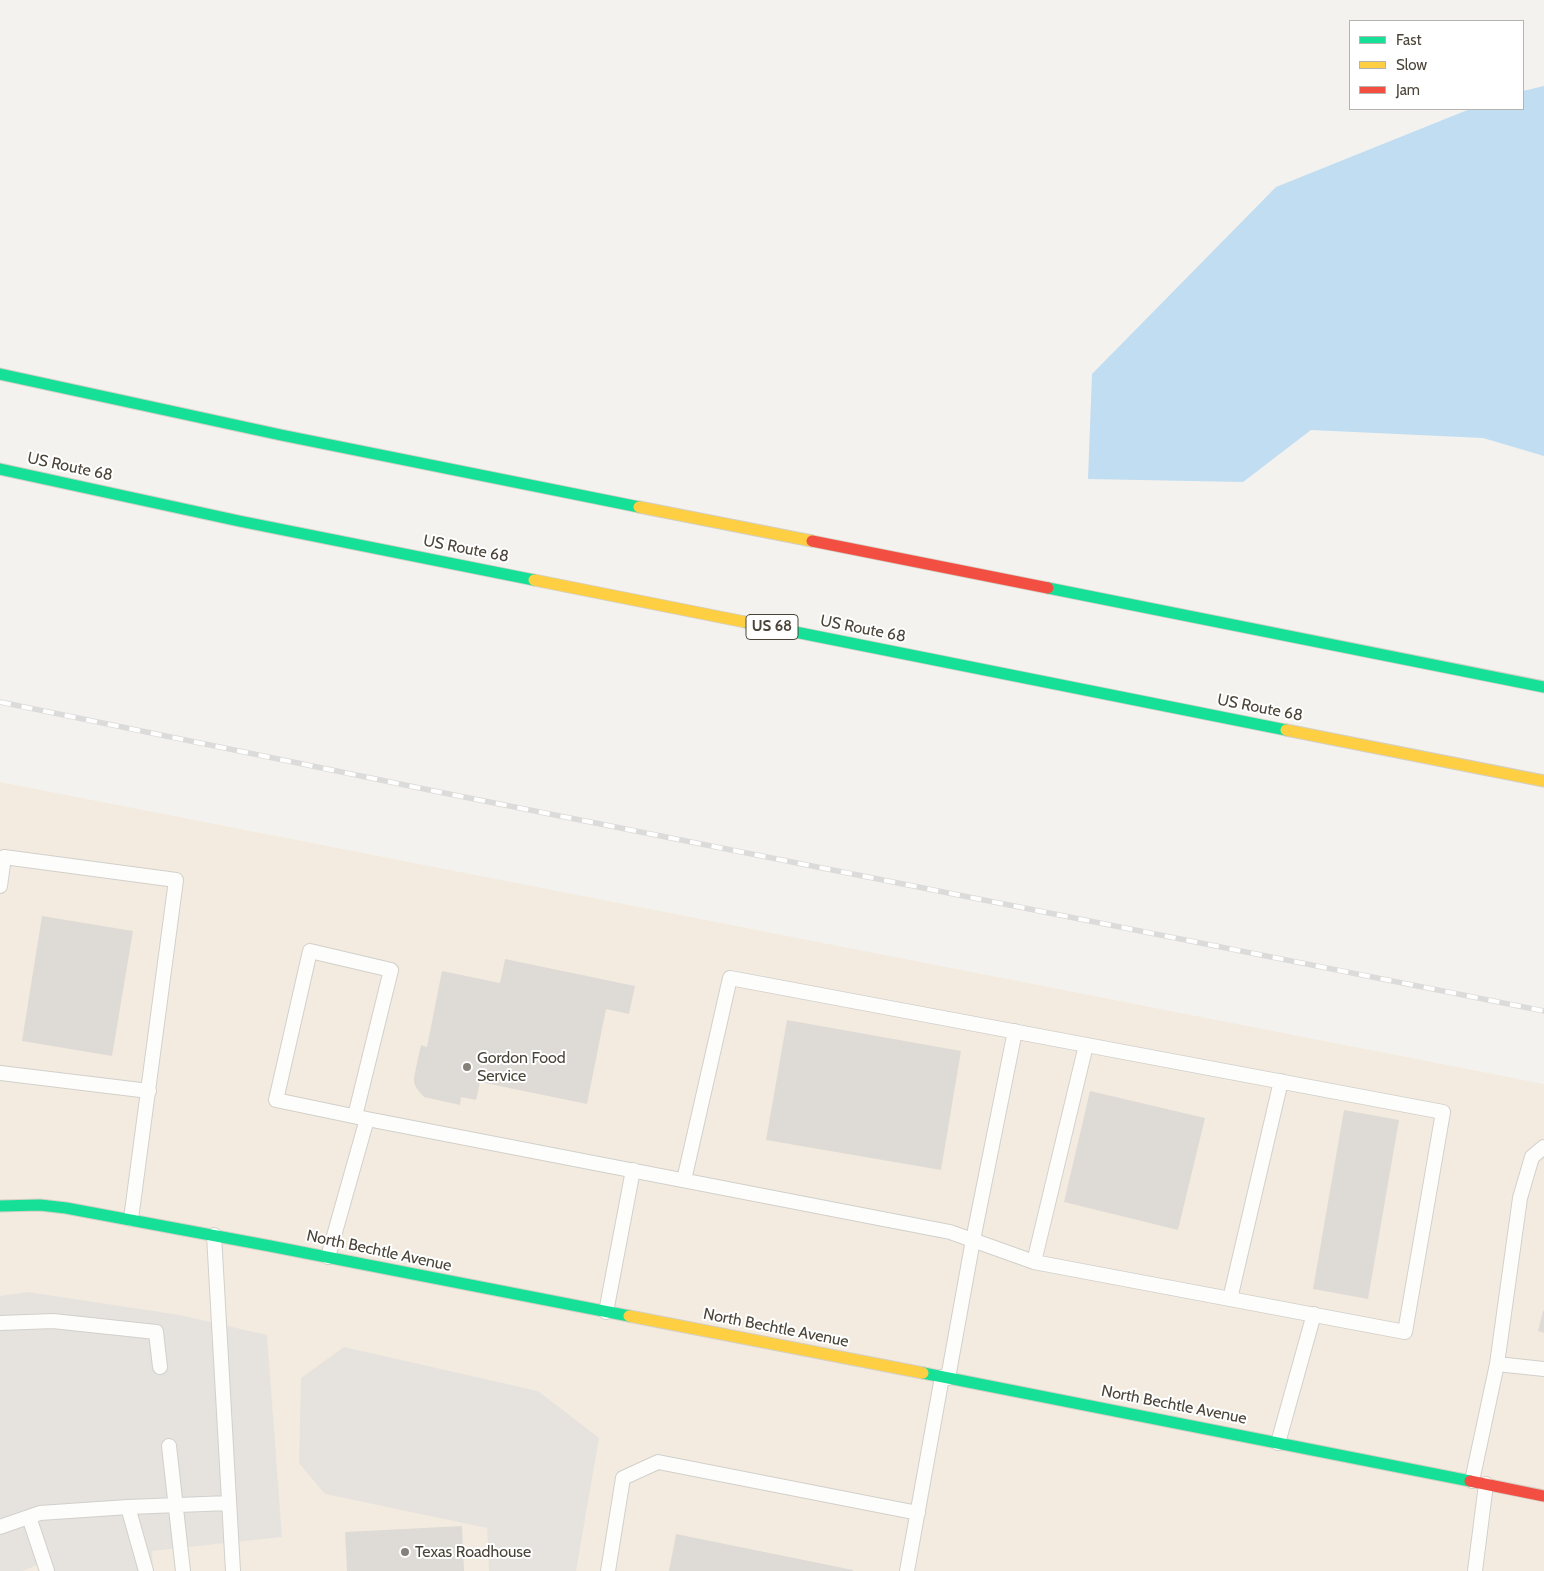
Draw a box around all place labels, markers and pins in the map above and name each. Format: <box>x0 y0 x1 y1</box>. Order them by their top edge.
place label: Gordon Food Service <box>477 1048 566 1086</box>
marker: Gordon Food Service <box>461 1061 473 1073</box>
place label: Texas Roadhouse <box>415 1542 531 1562</box>
marker: Texas Roadhouse <box>399 1546 411 1558</box>

